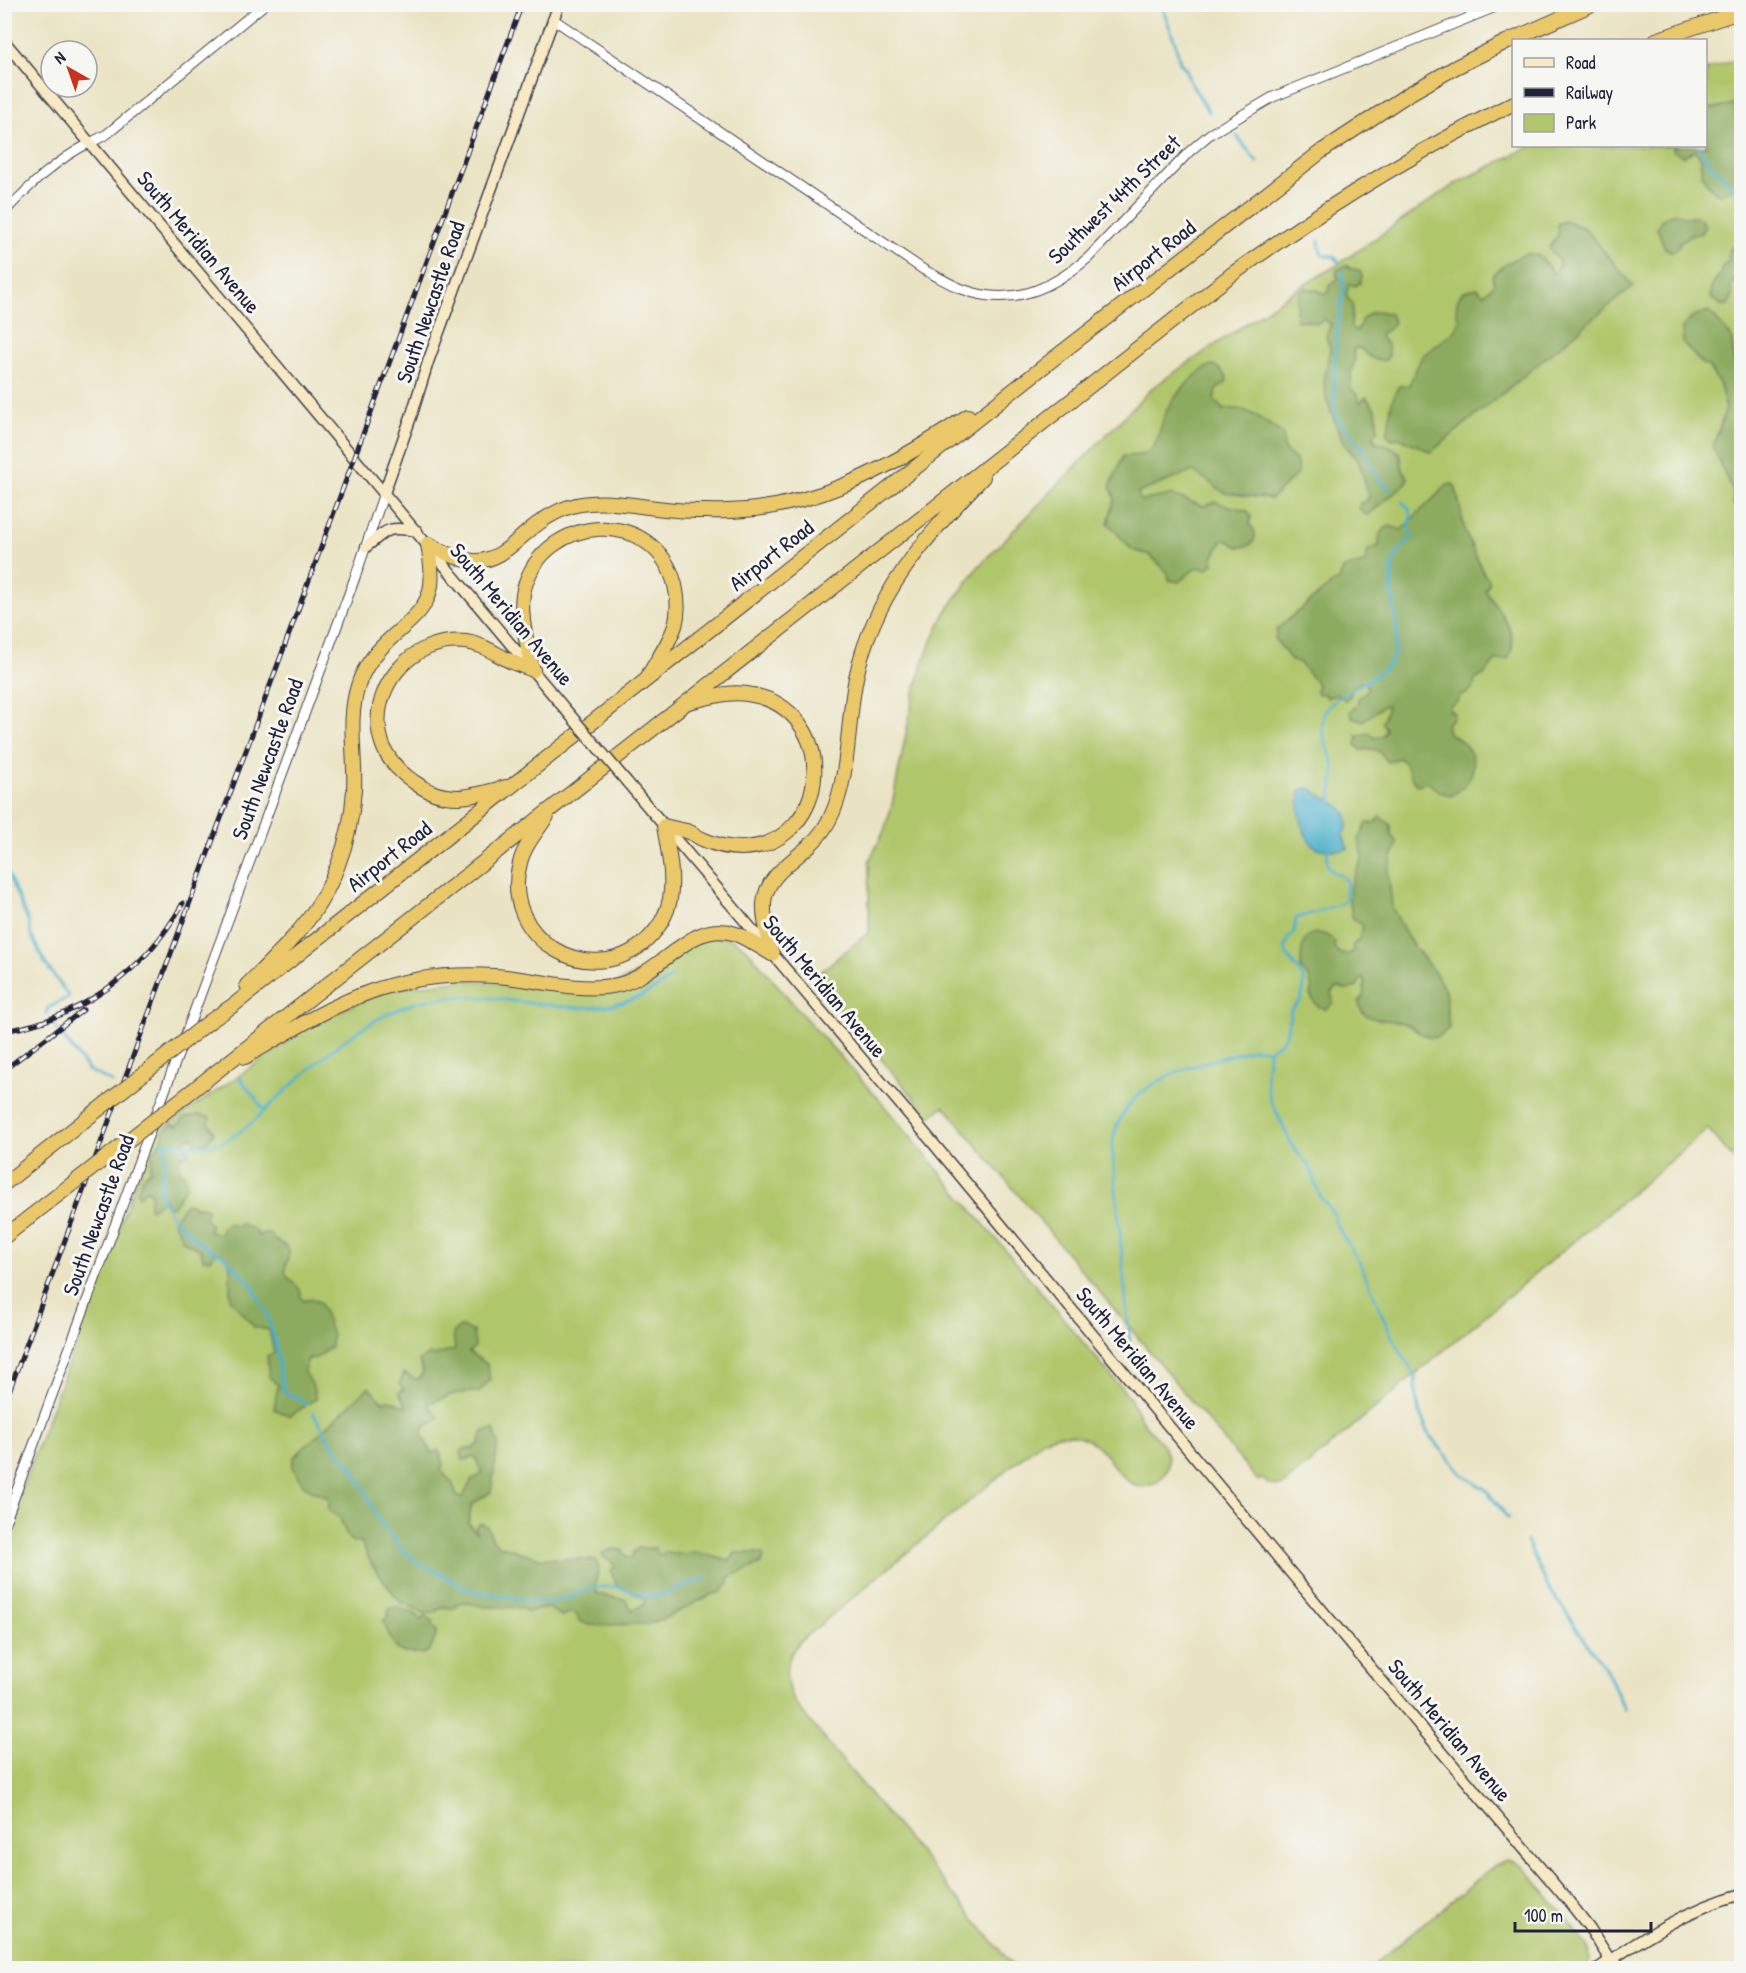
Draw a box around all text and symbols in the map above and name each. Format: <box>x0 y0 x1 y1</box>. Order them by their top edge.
north arrow <box>39 39 99 99</box>
legend <box>1512 39 1707 147</box>
text: N <box>49 46 70 69</box>
text: Road <box>1566 50 1596 75</box>
text: Railway <box>1566 80 1613 105</box>
text: Park <box>1566 110 1597 135</box>
street label: Southwest 44th Street <box>1041 127 1187 270</box>
street label: South Meridian Avenue <box>130 164 268 320</box>
street label: Airport Road <box>1105 212 1202 297</box>
street label: South Newcastle Road <box>388 217 472 387</box>
street label: Airport Road <box>723 512 820 597</box>
street label: South Meridian Avenue <box>443 536 581 692</box>
street label: South Newcastle Road <box>224 674 310 844</box>
street label: Airport Road <box>341 813 438 898</box>
street label: South Meridian Avenue <box>756 908 894 1064</box>
street label: South Newcastle Road <box>55 1130 141 1300</box>
street label: South Meridian Avenue <box>1069 1280 1207 1436</box>
street label: South Meridian Avenue <box>1381 1652 1519 1808</box>
scale bar <box>1515 1895 1652 1933</box>
text: 100 m <box>1524 1903 1563 1928</box>

